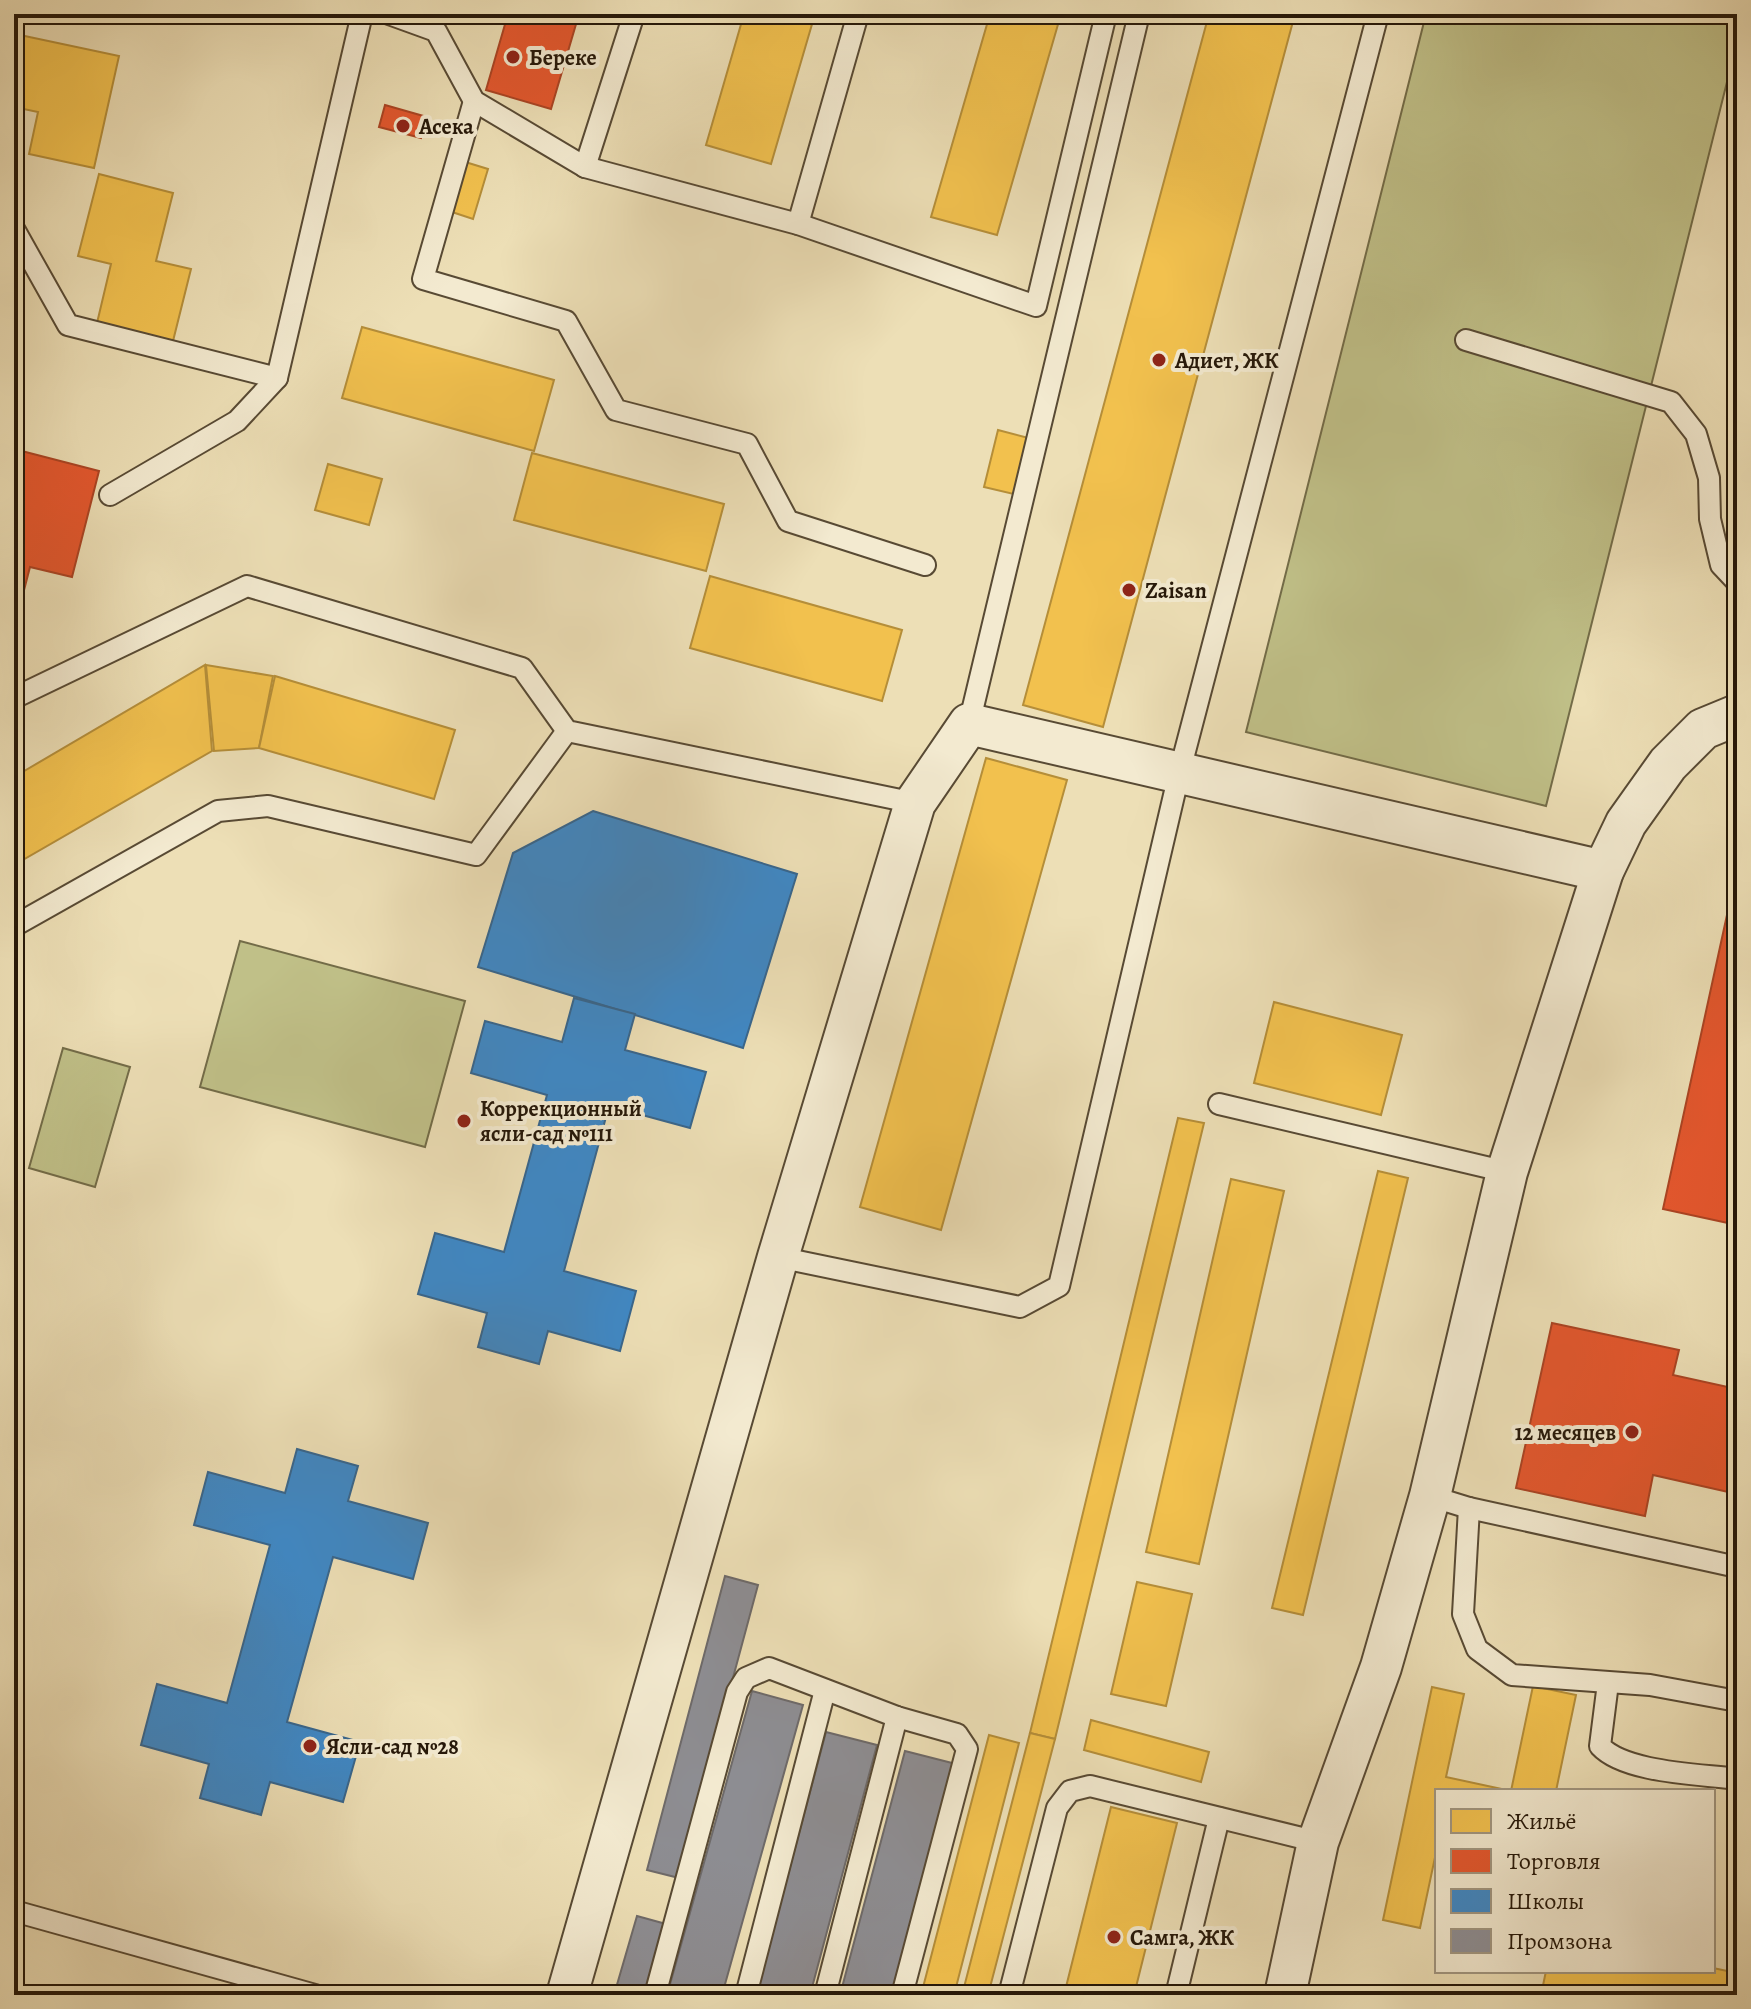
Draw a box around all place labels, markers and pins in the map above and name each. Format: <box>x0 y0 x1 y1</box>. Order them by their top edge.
place label: Береке <box>529 43 597 73</box>
marker: Береке <box>504 48 522 66</box>
place label: Асека <box>418 112 474 142</box>
marker: Асека <box>394 117 412 135</box>
place label: Адиет, ЖК <box>1174 346 1279 376</box>
marker: Адиет, ЖК <box>1150 351 1168 369</box>
place label: Zaisan <box>1145 576 1207 606</box>
marker: Zaisan <box>1120 581 1138 599</box>
place label: Коррекционный ясли-сад №111 <box>480 1094 642 1149</box>
marker: Коррекционный ясли-сад №111 <box>455 1112 473 1130</box>
place label: 12 месяцев <box>1515 1418 1616 1448</box>
marker: 12 месяцев <box>1623 1423 1641 1441</box>
place label: Ясли-сад №28 <box>326 1732 459 1762</box>
marker: Ясли-сад №28 <box>301 1737 319 1755</box>
place label: Самга, ЖК <box>1130 1923 1234 1953</box>
marker: Самга, ЖК <box>1105 1928 1123 1946</box>

